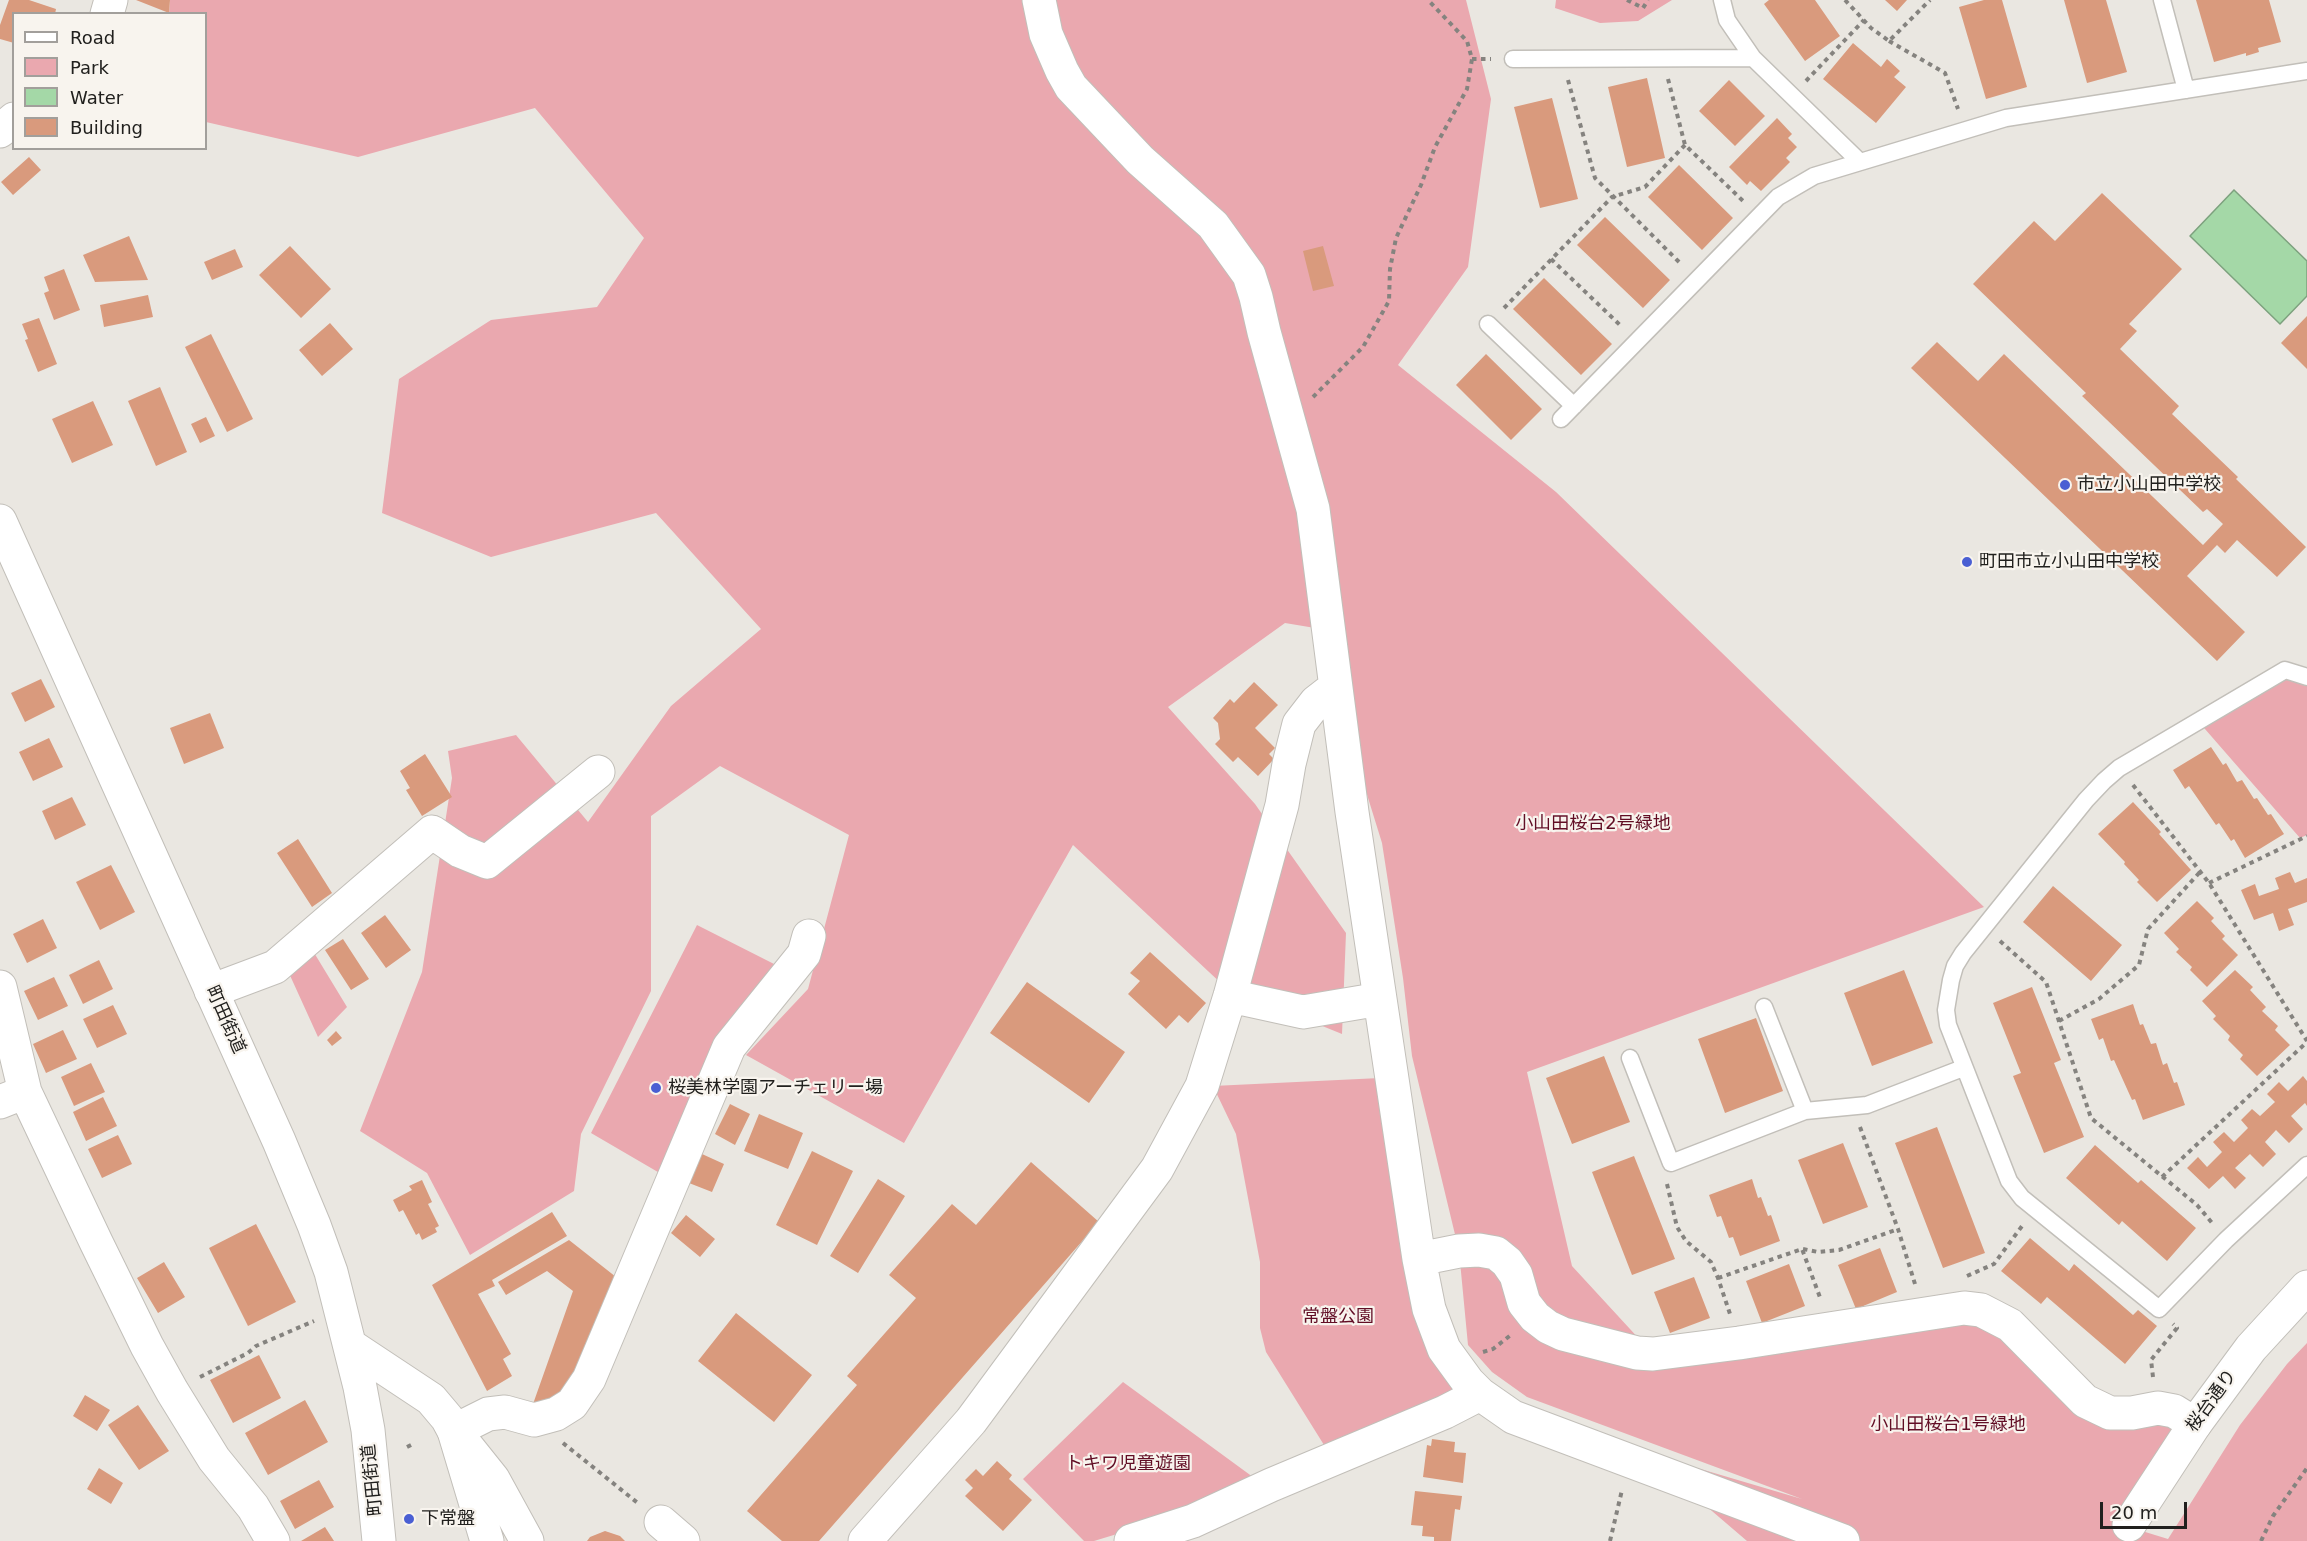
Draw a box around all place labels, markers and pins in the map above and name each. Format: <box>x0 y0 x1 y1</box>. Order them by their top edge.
place label: 市立小山田中学校 <box>2077 474 2221 496</box>
marker: 市立小山田中学校 <box>2058 478 2072 492</box>
place label: 町田市立小山田中学校 <box>1979 551 2159 573</box>
marker: 町田市立小山田中学校 <box>1960 555 1974 569</box>
place label: 桜美林学園アーチェリー場 <box>668 1077 883 1099</box>
marker: 桜美林学園アーチェリー場 <box>649 1081 663 1095</box>
place label: 下常盤 <box>421 1508 475 1530</box>
marker: 下常盤 <box>402 1512 416 1526</box>

